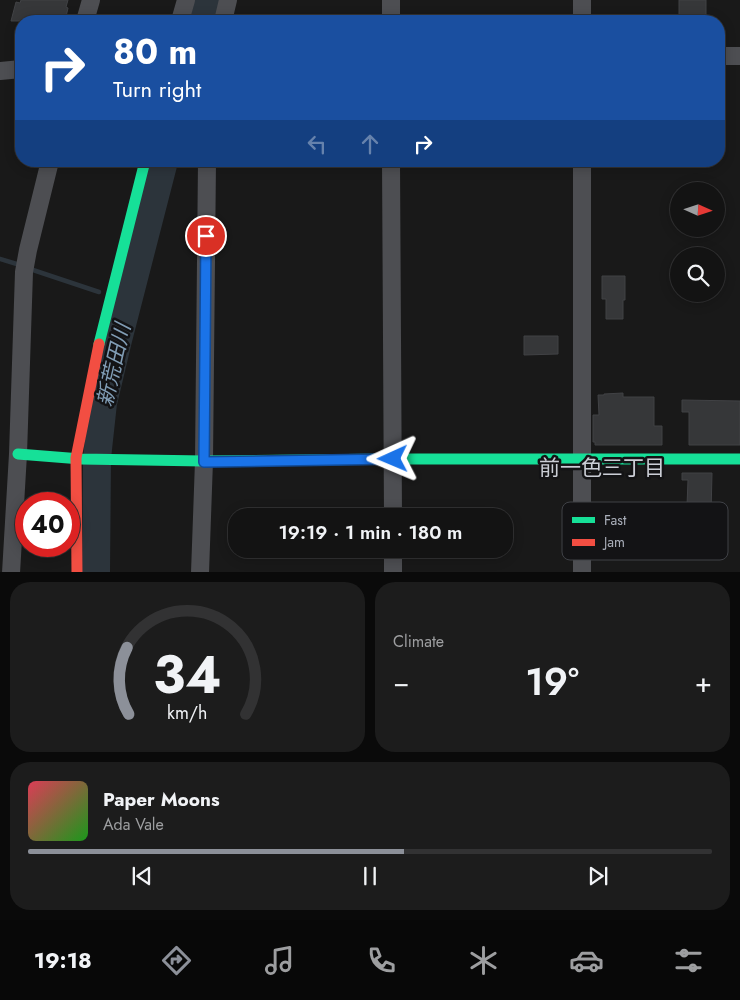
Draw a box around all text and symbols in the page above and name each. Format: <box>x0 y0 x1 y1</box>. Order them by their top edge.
text: 80 m <box>113 27 197 77</box>
icon: right <box>30 35 95 100</box>
text: Turn right <box>113 73 201 105</box>
icon: left <box>303 130 331 158</box>
icon: ahead <box>356 130 384 158</box>
icon: right <box>409 130 437 158</box>
north arrow <box>670 182 725 238</box>
map controls <box>670 182 725 302</box>
pin <box>185 215 227 257</box>
icon: arrive <box>192 222 220 250</box>
button: search <box>670 247 725 302</box>
water label: 新荒田川 <box>90 319 139 409</box>
position arrow <box>366 432 418 484</box>
district label: 前一色三丁目 <box>539 453 665 483</box>
speed limit sign: 40 <box>15 492 80 557</box>
legend <box>562 502 728 560</box>
text: Fast <box>604 510 627 530</box>
text: 19:19 · 1 min · 180 m <box>279 519 462 546</box>
text: Jam <box>602 532 625 552</box>
text: Climate <box>393 630 444 653</box>
text: 34 <box>153 637 222 713</box>
text: 19° <box>525 654 579 709</box>
text: − <box>393 662 410 703</box>
text: + <box>695 662 712 703</box>
text: km/h <box>167 700 208 726</box>
text: Paper Moons <box>103 786 220 813</box>
text: Ada Vale <box>103 813 164 836</box>
icon: previous <box>128 862 156 890</box>
icon: pause <box>356 862 384 890</box>
icon: next <box>584 862 612 890</box>
icon: directions <box>159 943 194 978</box>
icon: music <box>262 943 297 978</box>
icon: phone <box>364 943 399 978</box>
icon: climate <box>466 943 501 978</box>
icon: car <box>569 943 604 978</box>
icon: filters <box>671 943 706 978</box>
text: 19:18 <box>34 944 92 976</box>

